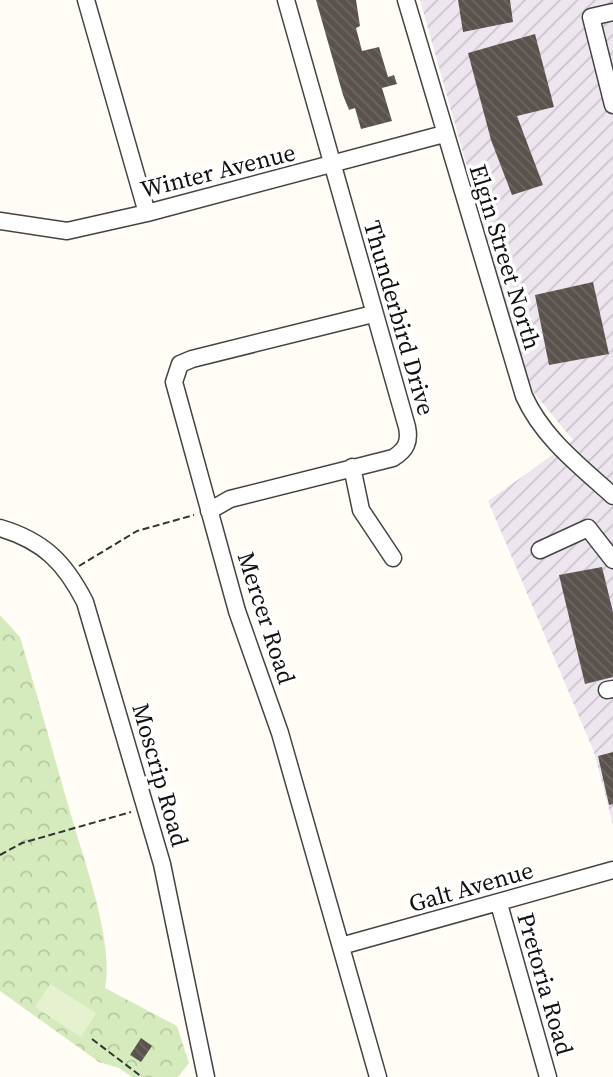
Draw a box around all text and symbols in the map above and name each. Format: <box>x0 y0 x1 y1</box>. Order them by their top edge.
street label: Winter Avenue <box>137 135 299 206</box>
street label: Elgin Street North <box>462 160 549 354</box>
street label: Thunderbird Drive <box>356 217 443 419</box>
street label: Mercer Road <box>230 547 304 689</box>
street label: Moscrip Road <box>124 699 197 851</box>
street label: Galt Avenue <box>405 853 537 920</box>
street label: Pretoria Road <box>509 909 582 1059</box>

